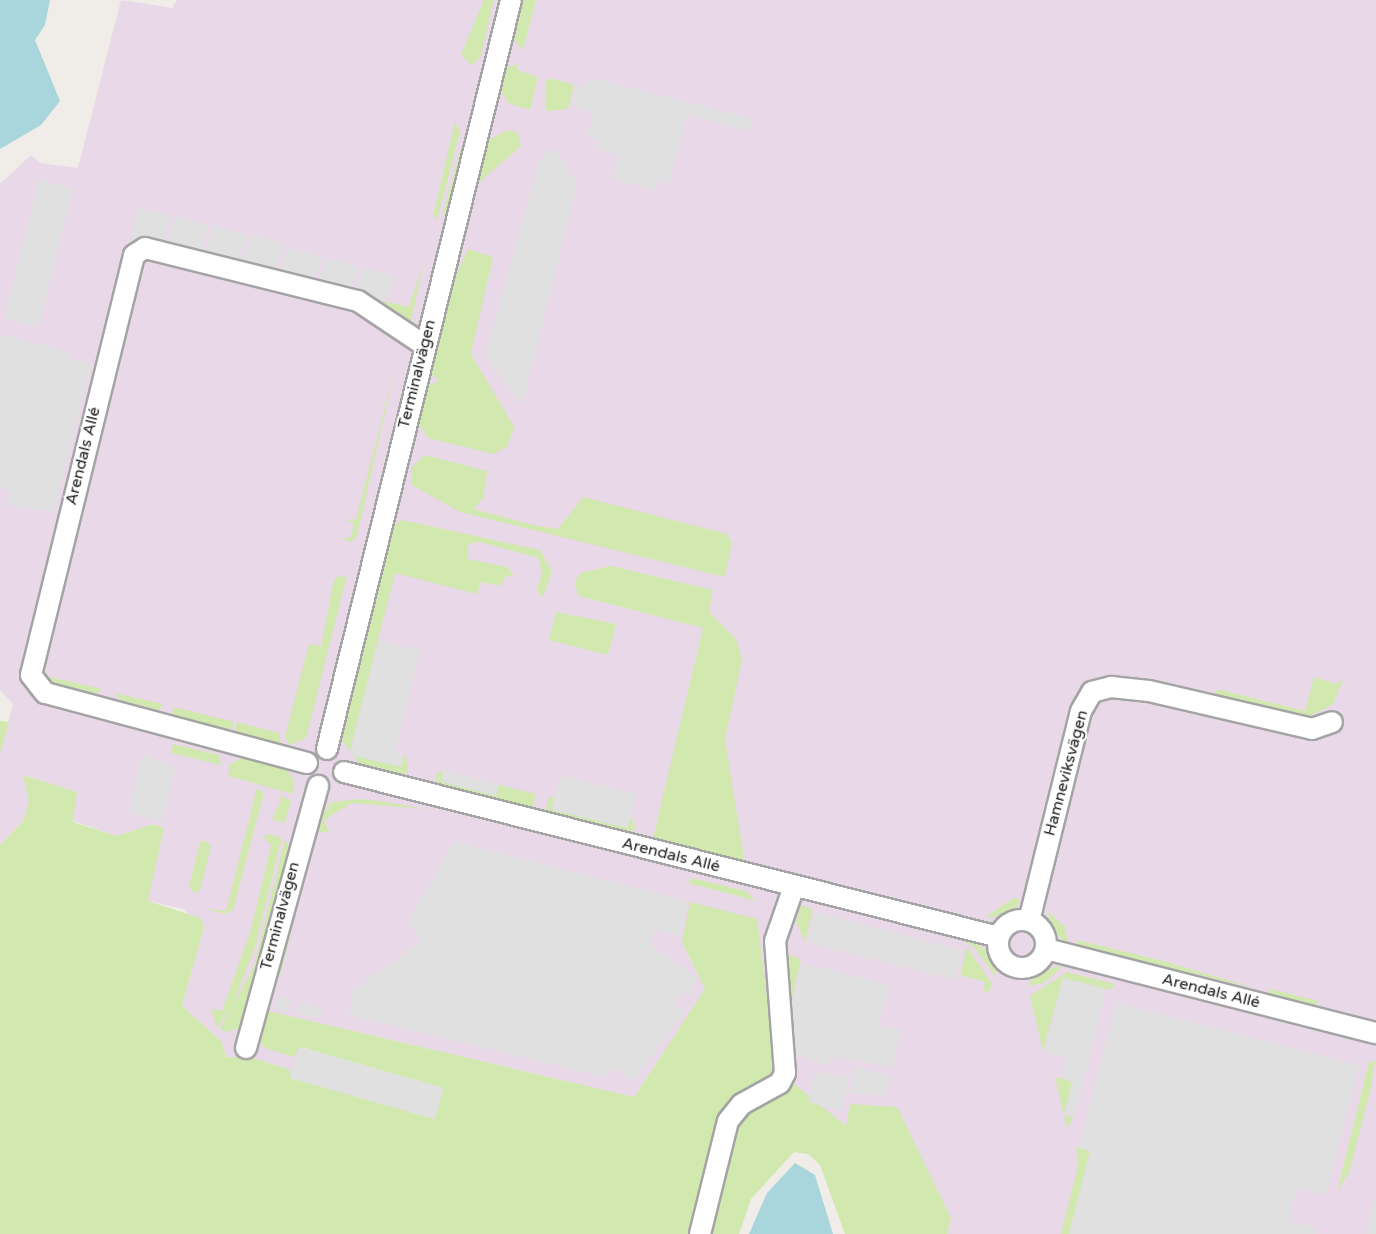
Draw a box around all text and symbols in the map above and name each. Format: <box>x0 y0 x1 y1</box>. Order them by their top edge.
street label: Terminalvägen <box>394 318 440 430</box>
street label: Arendals Allé <box>62 405 104 507</box>
street label: Hamneviksvägen <box>1040 708 1092 838</box>
street label: Arendals Allé <box>620 834 722 876</box>
street label: Terminalvägen <box>256 860 304 972</box>
street label: Arendals Allé <box>1160 970 1262 1012</box>

